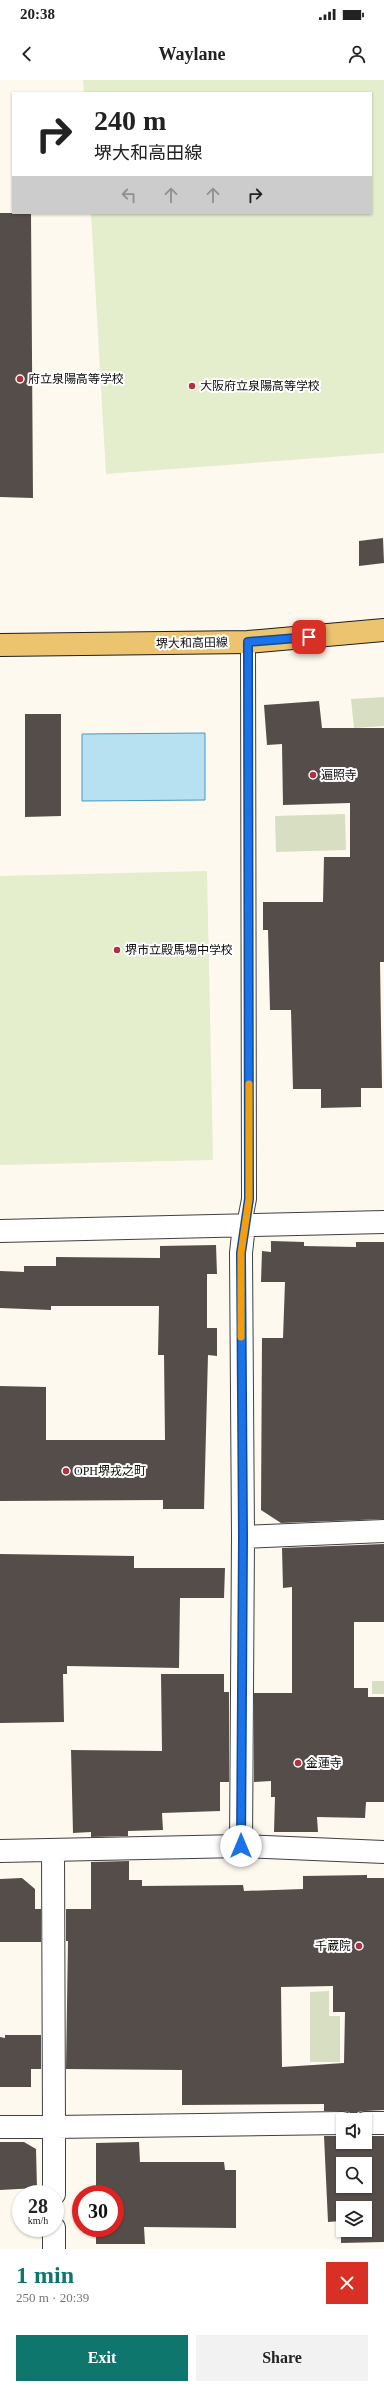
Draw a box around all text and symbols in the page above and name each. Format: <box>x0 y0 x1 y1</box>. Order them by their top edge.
text: 20:38 <box>20 6 55 22</box>
icon: back <box>16 43 38 65</box>
icon: person <box>346 43 368 65</box>
text: Waylane <box>158 44 226 64</box>
text: 240 m <box>94 105 166 136</box>
icon: right <box>28 108 80 160</box>
text: 堺大和高田線 <box>94 143 202 163</box>
icon: left <box>118 184 140 206</box>
icon: ahead <box>160 184 182 206</box>
icon: ahead <box>202 184 224 206</box>
icon: right <box>244 184 266 206</box>
place label: 府立泉陽高等学校 <box>28 372 124 386</box>
marker: 府立泉陽高等学校 <box>15 374 25 384</box>
place label: 大阪府立泉陽高等学校 <box>200 379 320 393</box>
marker: 大阪府立泉陽高等学校 <box>187 381 197 391</box>
pin <box>292 620 326 654</box>
icon: arrive <box>298 626 320 648</box>
street label: 堺大和高田線 <box>156 635 228 651</box>
place label: 遍照寺 <box>321 768 357 782</box>
marker: 遍照寺 <box>308 770 318 780</box>
place label: 堺市立殿馬場中学校 <box>125 943 233 957</box>
marker: 堺市立殿馬場中学校 <box>112 945 122 955</box>
place label: OPH堺戎之町 <box>74 1464 146 1478</box>
marker: OPH堺戎之町 <box>61 1466 71 1476</box>
place label: 金蓮寺 <box>306 1756 342 1770</box>
marker: 金蓮寺 <box>293 1758 303 1768</box>
position arrow <box>220 1825 262 1867</box>
place label: 千蔵院 <box>315 1939 351 1953</box>
marker: 千蔵院 <box>354 1941 364 1951</box>
map controls <box>336 2113 372 2237</box>
button: sound <box>336 2113 372 2149</box>
button: search <box>336 2157 372 2193</box>
speed limit sign: 30 <box>72 2185 124 2237</box>
text: 28 <box>28 2195 48 2217</box>
button: layers <box>336 2201 372 2237</box>
text: km/h <box>28 2215 48 2226</box>
text: 1 min <box>16 2262 74 2288</box>
button: close <box>326 2262 368 2304</box>
text: 250 m · 20:39 <box>16 2290 89 2305</box>
button: Exit <box>16 2335 188 2381</box>
button: Share <box>196 2335 368 2381</box>

